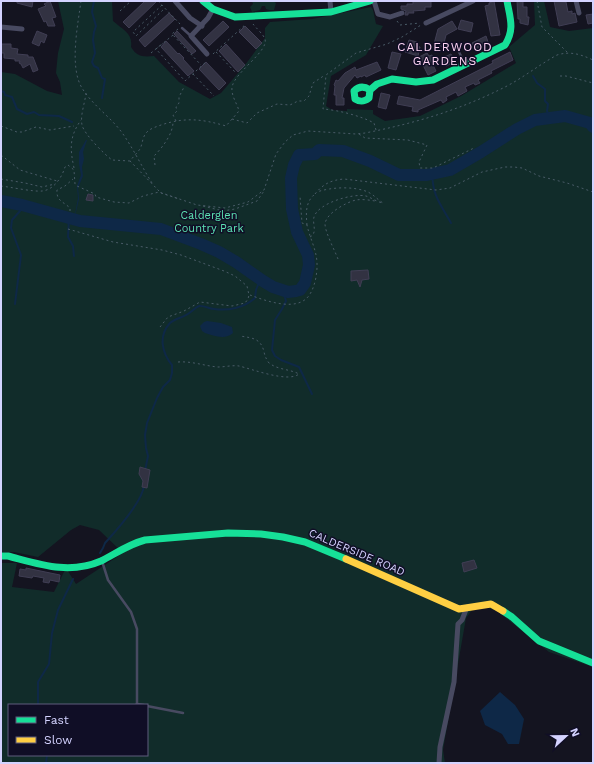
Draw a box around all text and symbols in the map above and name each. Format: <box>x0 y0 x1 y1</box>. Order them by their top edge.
district label: CALDERWOOD GARDENS <box>397 40 493 68</box>
park label: Calderglen Country Park <box>174 209 244 235</box>
street label: CALDERSIDE ROAD <box>307 526 407 579</box>
legend <box>8 704 148 756</box>
text: Fast <box>44 713 69 727</box>
north arrow <box>546 716 586 756</box>
text: N <box>567 726 582 739</box>
text: Slow <box>44 733 72 747</box>

